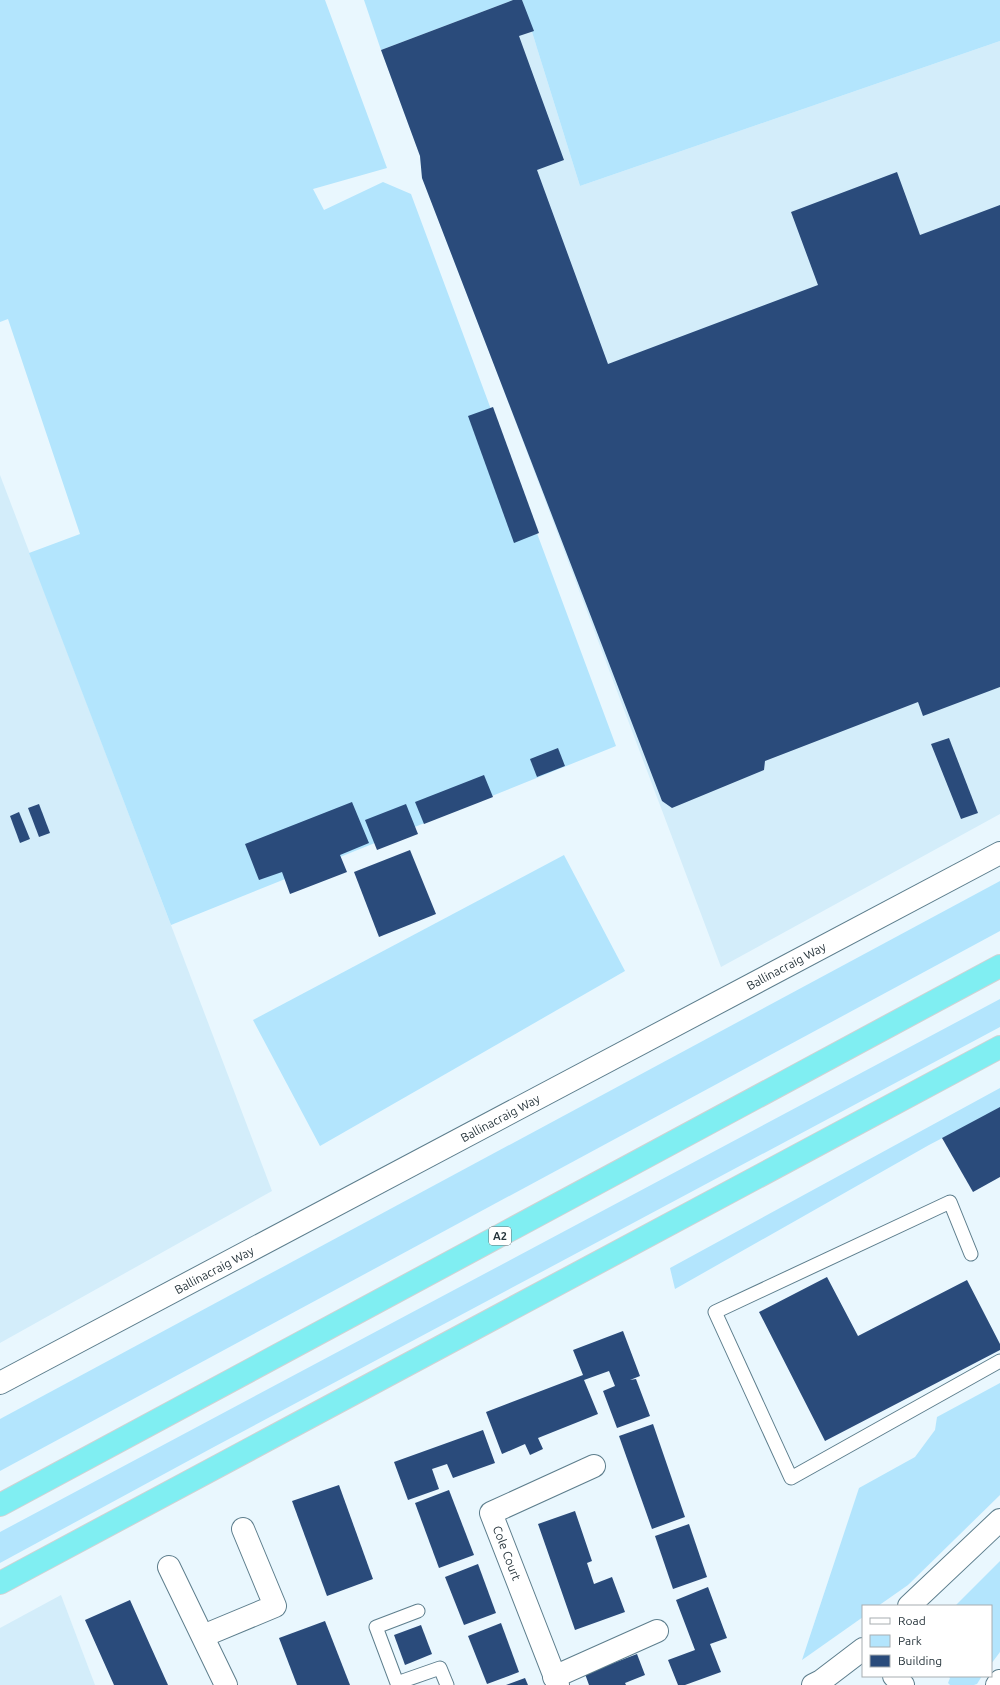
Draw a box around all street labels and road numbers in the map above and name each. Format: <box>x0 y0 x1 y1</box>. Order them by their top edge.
street label: Ballinacraig Way <box>744 940 828 992</box>
street label: Ballinacraig Way <box>458 1092 542 1144</box>
road number: A2 <box>489 1227 511 1245</box>
street label: Ballinacraig Way <box>172 1244 256 1296</box>
street label: Cole Court <box>491 1524 523 1582</box>

